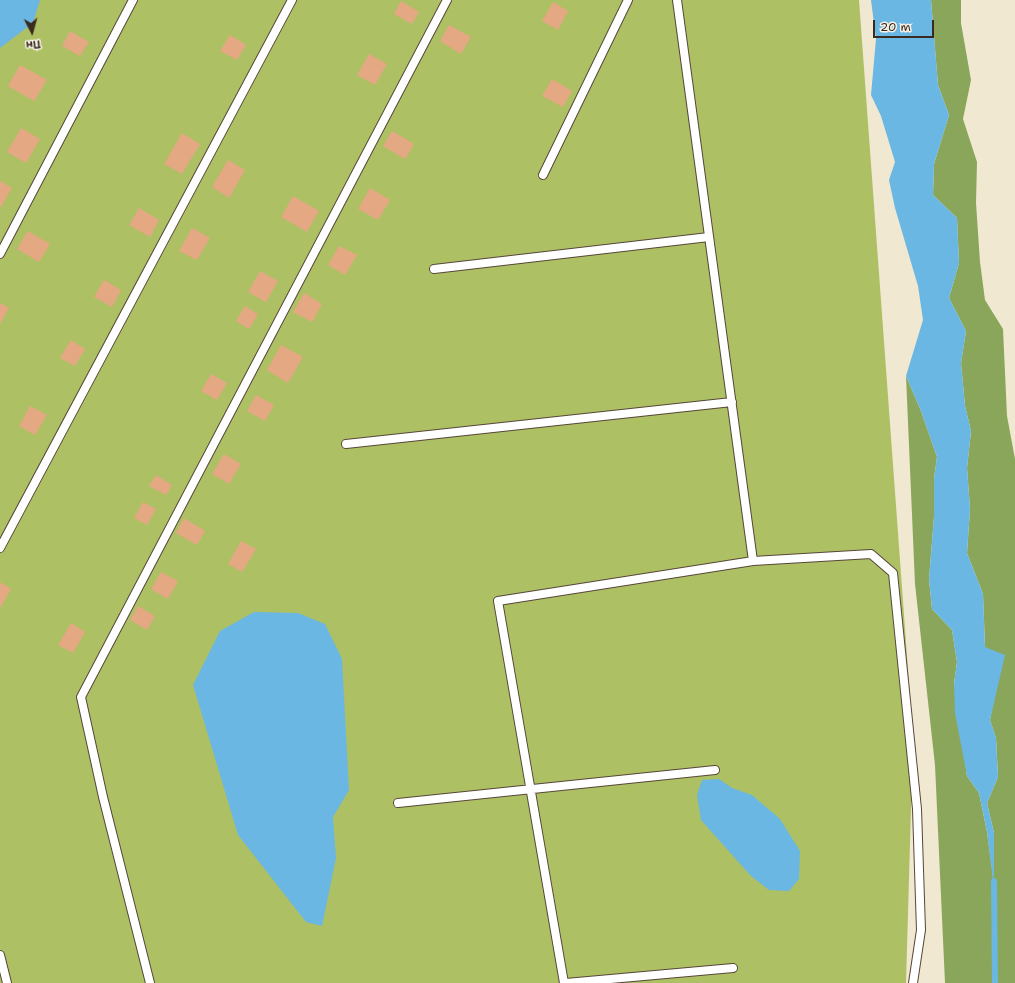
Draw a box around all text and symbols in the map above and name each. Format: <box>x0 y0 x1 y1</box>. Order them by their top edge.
north arrow <box>12 12 52 52</box>
scale bar <box>875 12 936 38</box>
text: 20 m <box>880 19 911 35</box>
text: Пн <box>25 36 41 53</box>

